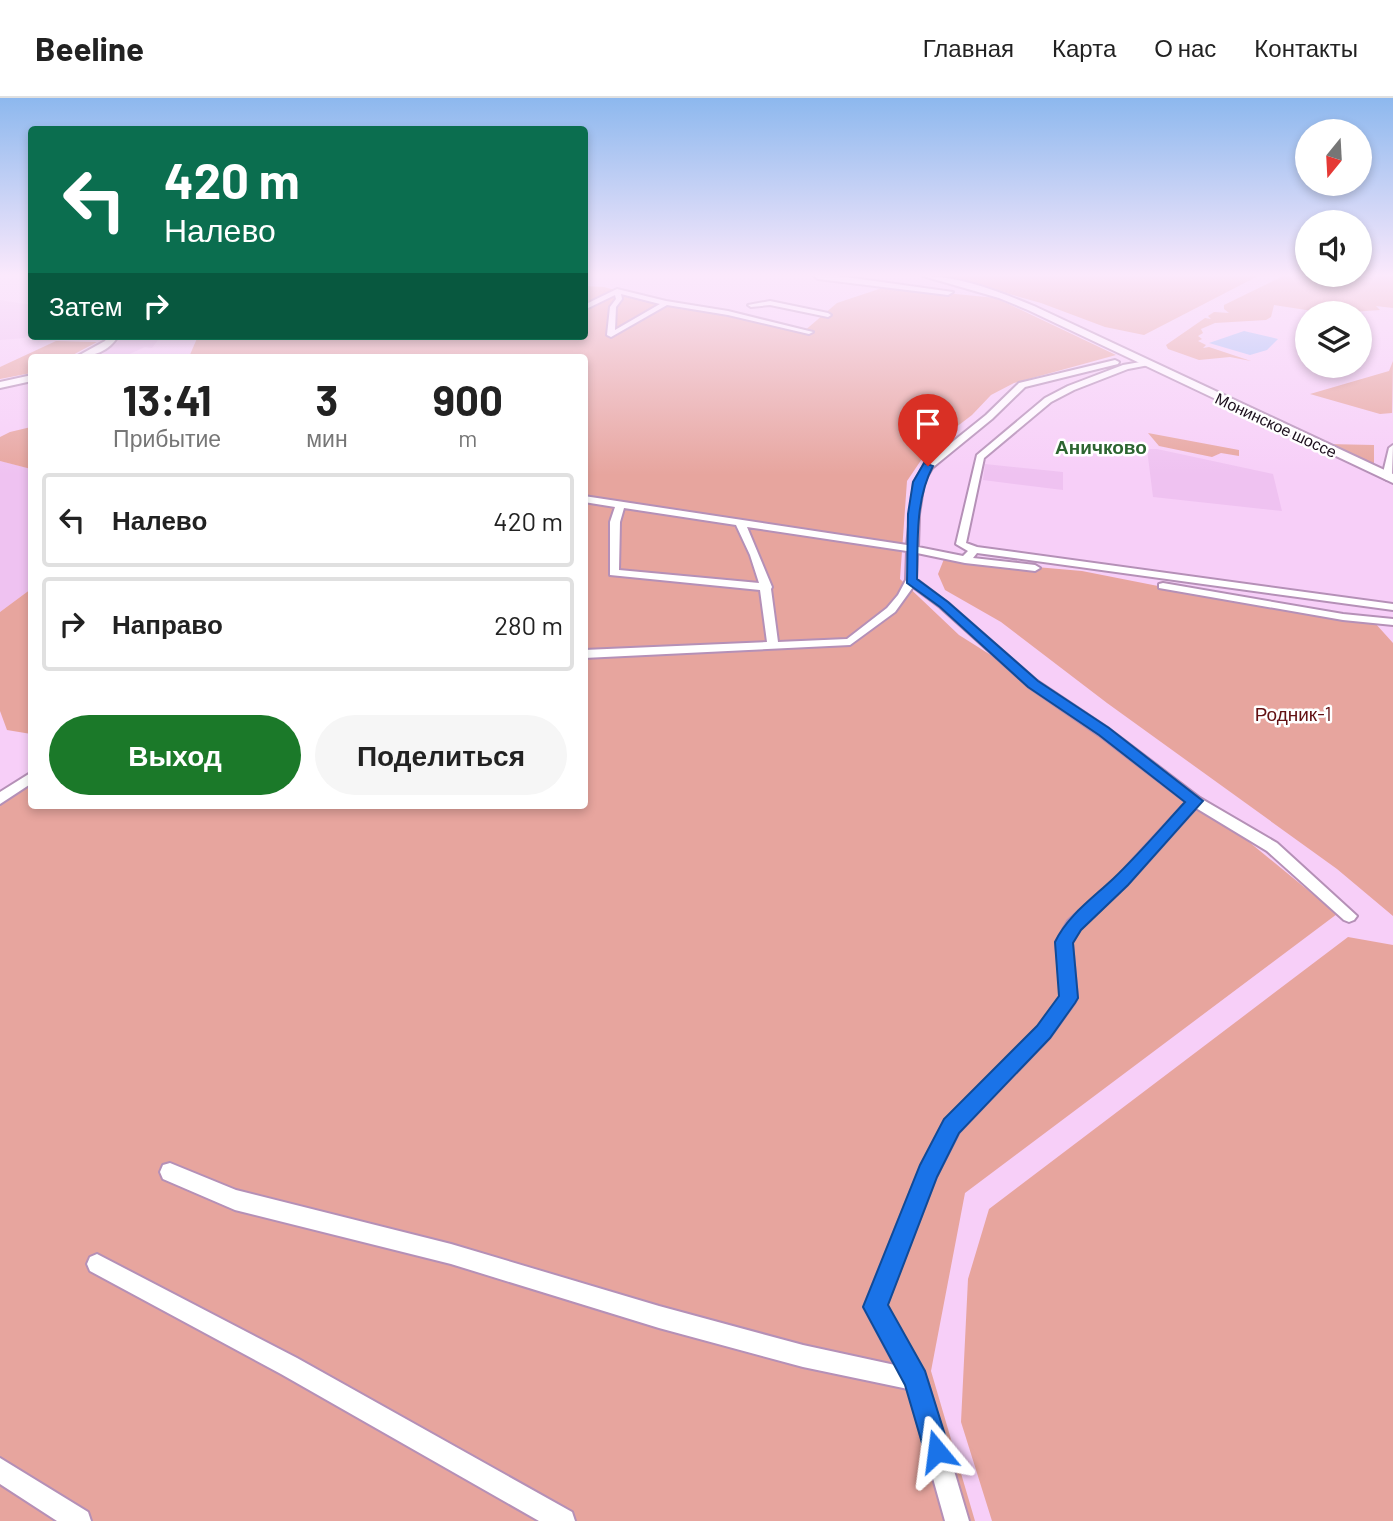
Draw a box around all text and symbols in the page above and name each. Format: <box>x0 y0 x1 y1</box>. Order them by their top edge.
text: Beeline <box>35 28 144 68</box>
text: Главная <box>923 33 1014 62</box>
text: Карта <box>1052 33 1116 62</box>
text: О нас <box>1154 33 1216 62</box>
text: Контакты <box>1254 33 1358 62</box>
north arrow <box>1295 119 1372 196</box>
map controls <box>1295 119 1372 378</box>
text: 420 m <box>164 150 300 209</box>
icon: left <box>49 154 140 245</box>
text: Налево <box>164 210 276 248</box>
button: sound <box>1295 210 1372 287</box>
icon: right <box>137 287 175 325</box>
text: Затем <box>49 290 123 321</box>
button: layers <box>1295 301 1372 378</box>
text: 13:41 <box>123 374 212 424</box>
text: 3 <box>316 374 338 424</box>
text: 900 <box>433 374 503 424</box>
street label: Монинское шоссе <box>1212 388 1340 461</box>
pin <box>898 394 958 466</box>
icon: arrive <box>909 405 947 443</box>
text: Прибытие <box>113 424 221 452</box>
text: мин <box>306 424 348 452</box>
text: m <box>458 424 477 452</box>
district label: Аничково <box>1055 435 1147 458</box>
icon: left <box>53 501 91 539</box>
text: Налево <box>112 504 207 535</box>
text: 420 m <box>493 505 563 536</box>
icon: right <box>53 605 91 643</box>
text: Направо <box>112 608 223 639</box>
text: 280 m <box>494 609 563 640</box>
park label: Родник-1 <box>1255 702 1331 725</box>
button: Выход <box>49 715 301 795</box>
button: Поделиться <box>315 715 567 795</box>
position arrow <box>900 1414 974 1488</box>

